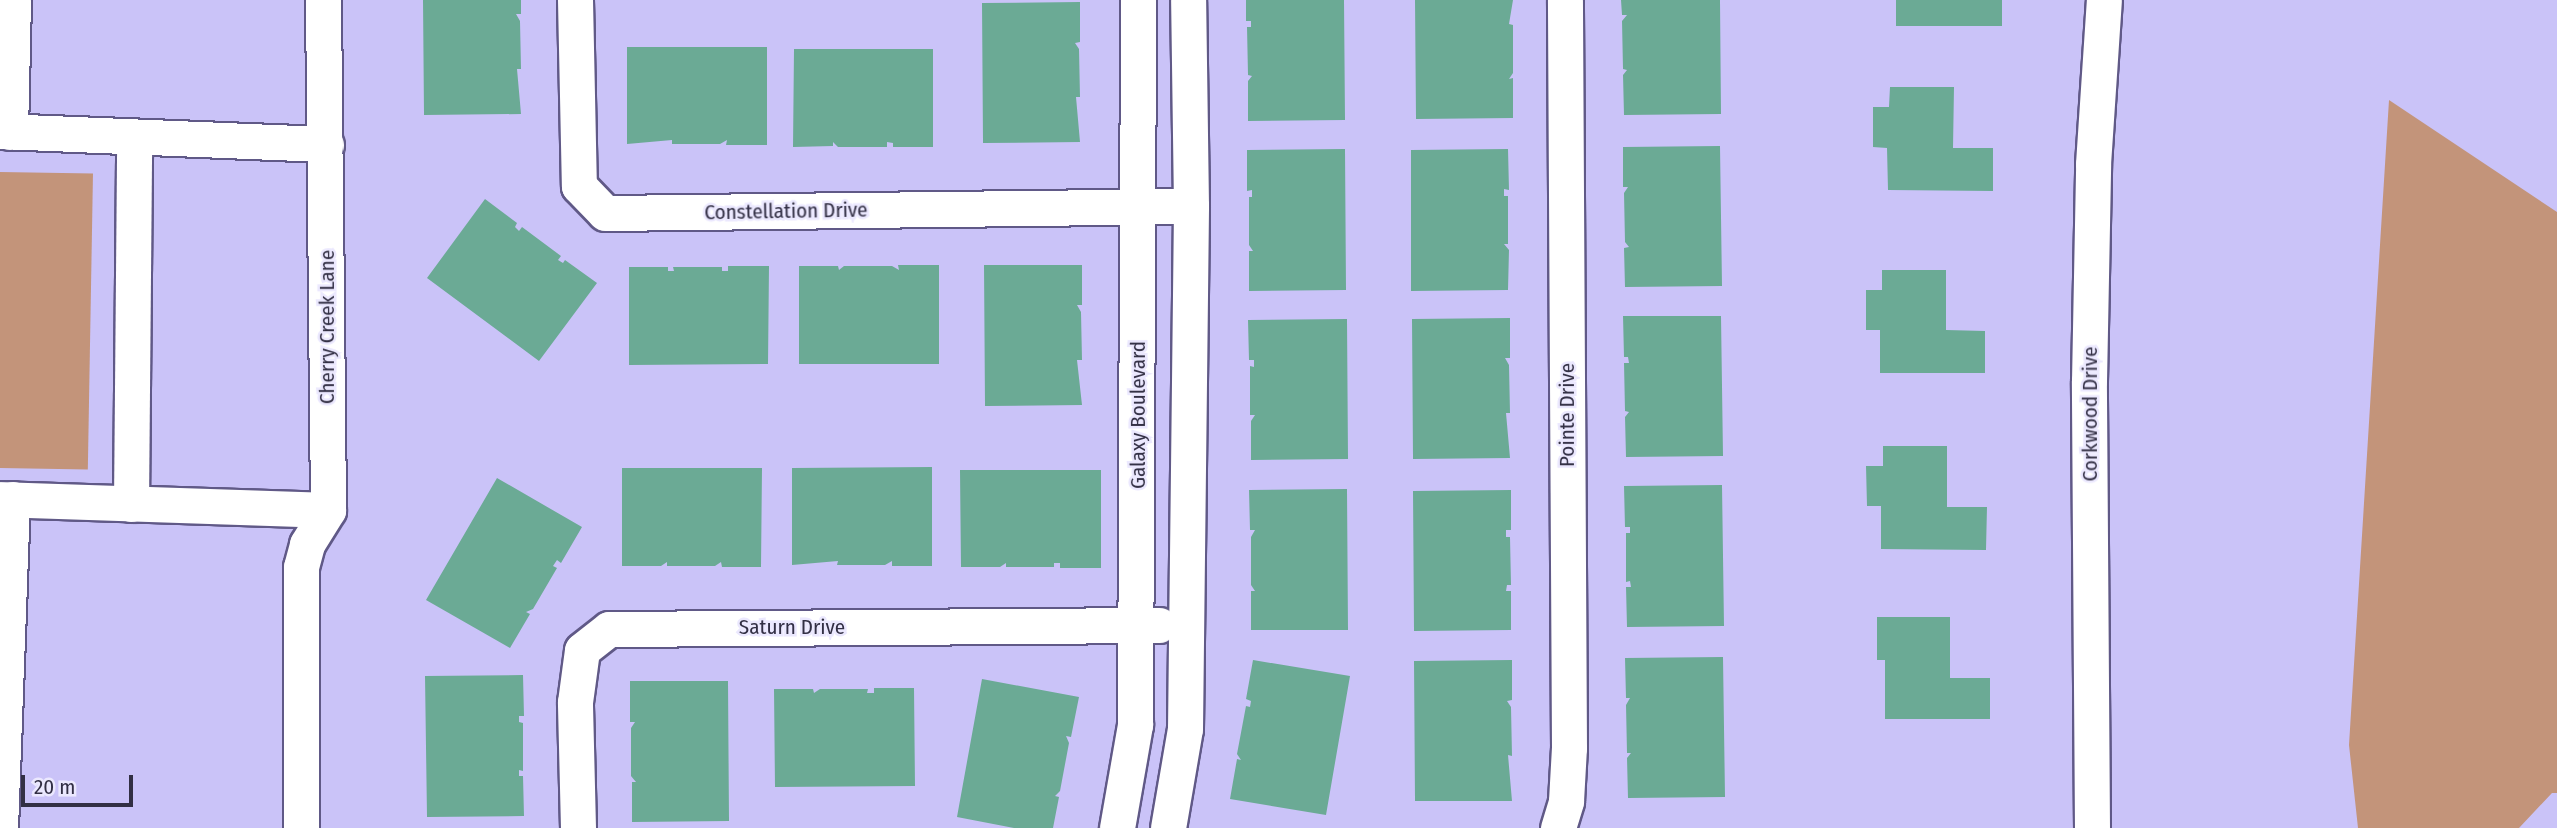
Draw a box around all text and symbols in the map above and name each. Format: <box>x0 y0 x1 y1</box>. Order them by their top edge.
street label: Constellation Drive <box>704 197 868 225</box>
street label: Cherry Creek Lane <box>314 250 340 404</box>
street label: Galaxy Boulevard <box>1125 341 1151 489</box>
street label: Corkwood Drive <box>2077 347 2103 481</box>
street label: Pointe Drive <box>1554 363 1580 467</box>
street label: Saturn Drive <box>739 614 845 640</box>
scale bar <box>24 762 136 806</box>
text: 20 m <box>34 774 75 800</box>

